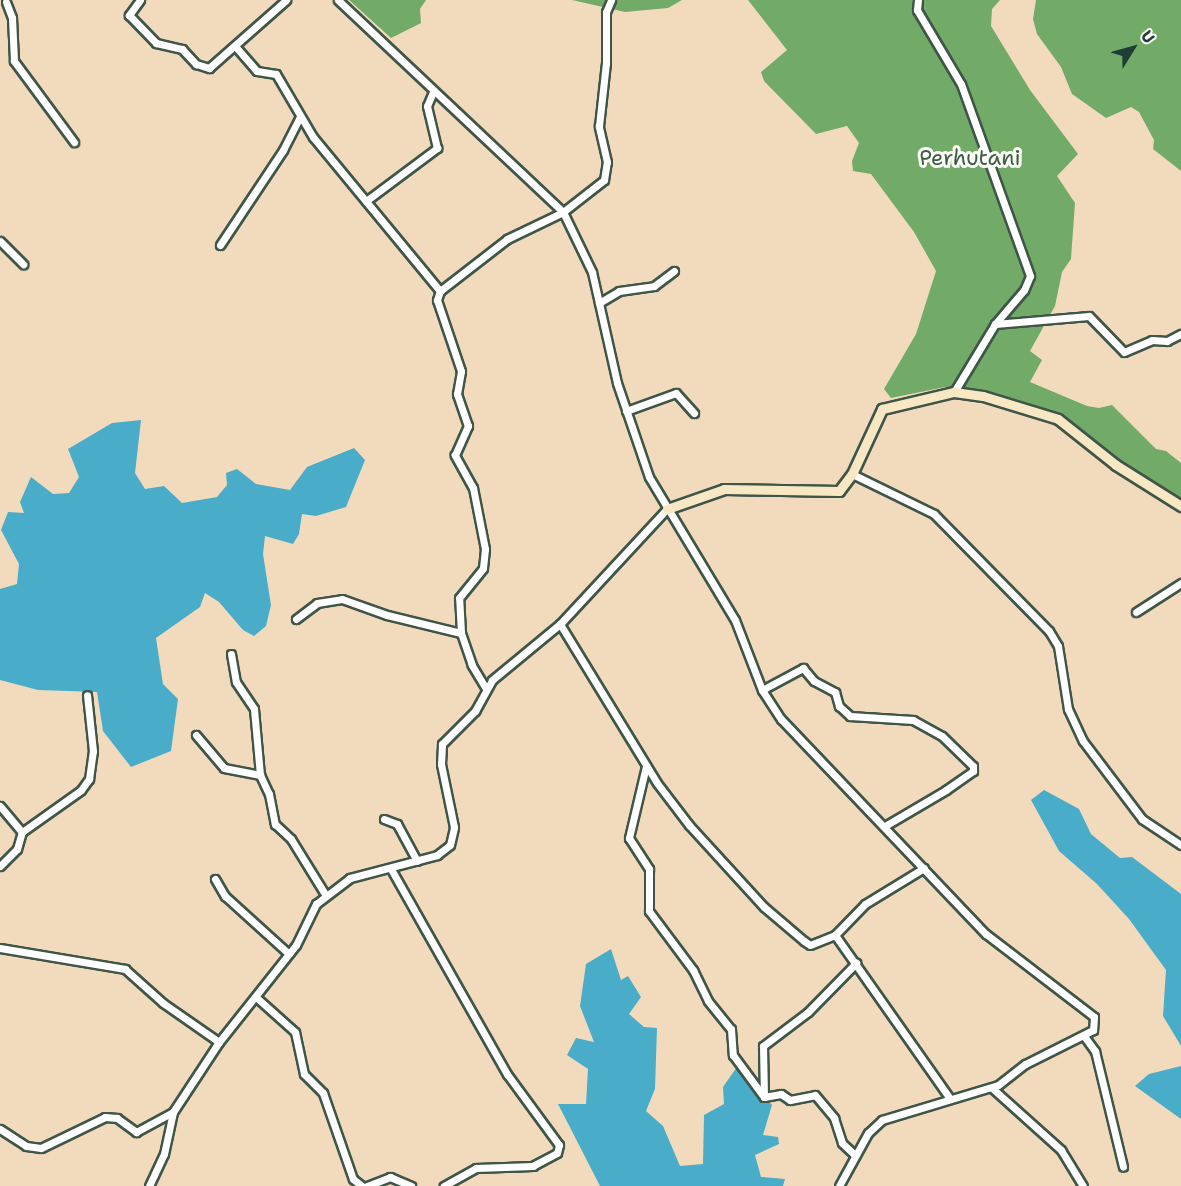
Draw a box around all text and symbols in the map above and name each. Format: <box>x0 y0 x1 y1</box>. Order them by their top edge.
north arrow <box>1103 18 1163 78</box>
text: U <box>1136 26 1159 48</box>
park label: Perhutani <box>919 145 1021 171</box>

